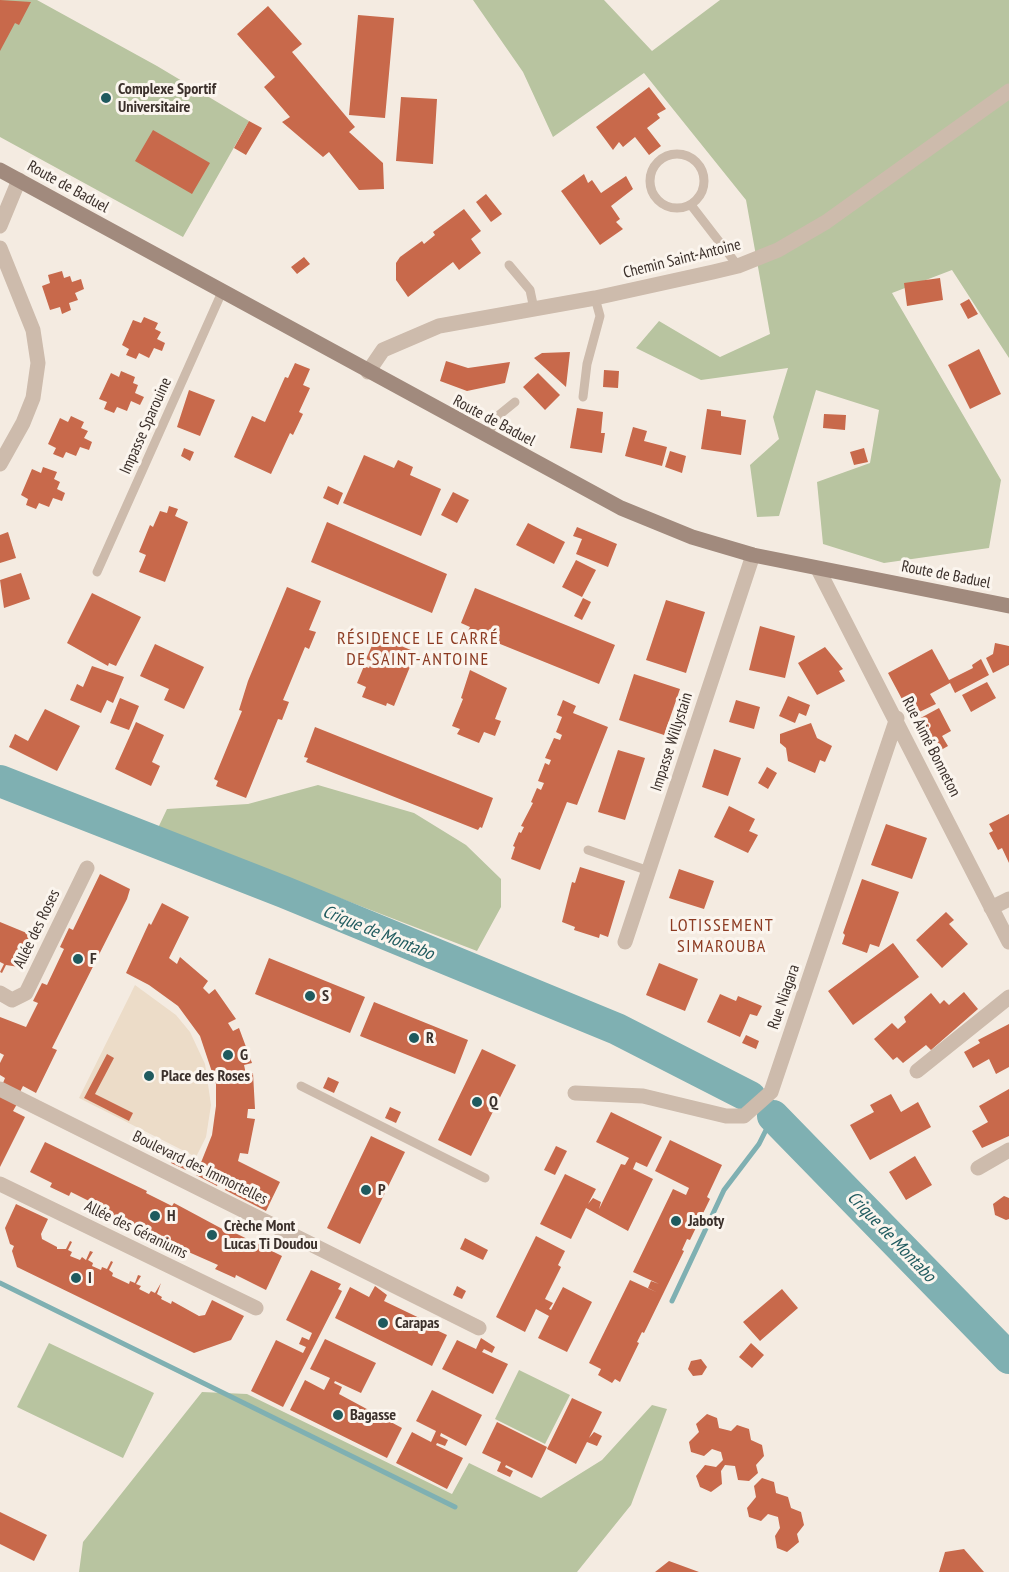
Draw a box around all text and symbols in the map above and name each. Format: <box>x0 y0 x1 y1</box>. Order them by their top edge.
place label: Complexe Sportif Universitaire <box>118 79 216 117</box>
marker: Complexe Sportif Universitaire <box>99 91 113 105</box>
street label: Route de Baduel <box>24 157 112 217</box>
street label: Chemin Saint-Antoine <box>621 235 743 283</box>
street label: Impasse Sparouine <box>116 375 176 477</box>
street label: Route de Baduel <box>450 391 538 451</box>
street label: Route de Baduel <box>900 557 992 593</box>
district label: RÉSIDENCE LE CARRÉ DE SAINT-ANTOINE <box>337 628 499 670</box>
street label: Impasse Willystain <box>647 690 697 794</box>
street label: Rue Aimé Bonneton <box>898 694 964 800</box>
street label: Allée des Roses <box>10 886 64 972</box>
water label: Crique de Montabo <box>319 901 437 965</box>
district label: LOTISSEMENT SIMAROUBA <box>670 915 774 958</box>
place label: F <box>90 949 97 969</box>
marker: F <box>71 952 85 966</box>
street label: Rue Niagara <box>764 962 804 1032</box>
place label: S <box>322 986 329 1006</box>
marker: S <box>303 989 317 1003</box>
place label: R <box>426 1028 434 1048</box>
marker: R <box>407 1031 421 1045</box>
place label: G <box>240 1045 248 1065</box>
marker: G <box>221 1048 235 1062</box>
place label: Place des Roses <box>161 1066 250 1086</box>
marker: Place des Roses <box>142 1069 156 1083</box>
place label: Q <box>489 1092 498 1112</box>
marker: Q <box>470 1095 484 1109</box>
street label: Boulevard des Immortelles <box>129 1127 271 1209</box>
place label: P <box>378 1180 386 1200</box>
marker: P <box>359 1183 373 1197</box>
water label: Crique de Montabo <box>842 1187 940 1287</box>
street label: Allée des Géraniums <box>81 1197 191 1263</box>
place label: H <box>167 1206 176 1226</box>
marker: H <box>148 1209 162 1223</box>
place label: Jaboty <box>688 1211 724 1231</box>
marker: Jaboty <box>669 1214 683 1228</box>
place label: Crèche Mont Lucas Ti Doudou <box>224 1216 318 1254</box>
marker: Crèche Mont Lucas Ti Doudou <box>205 1228 219 1242</box>
place label: I <box>88 1268 92 1288</box>
marker: I <box>69 1271 83 1285</box>
place label: Carapas <box>395 1313 439 1333</box>
marker: Carapas <box>376 1316 390 1330</box>
place label: Bagasse <box>350 1405 396 1425</box>
marker: Bagasse <box>331 1408 345 1422</box>

